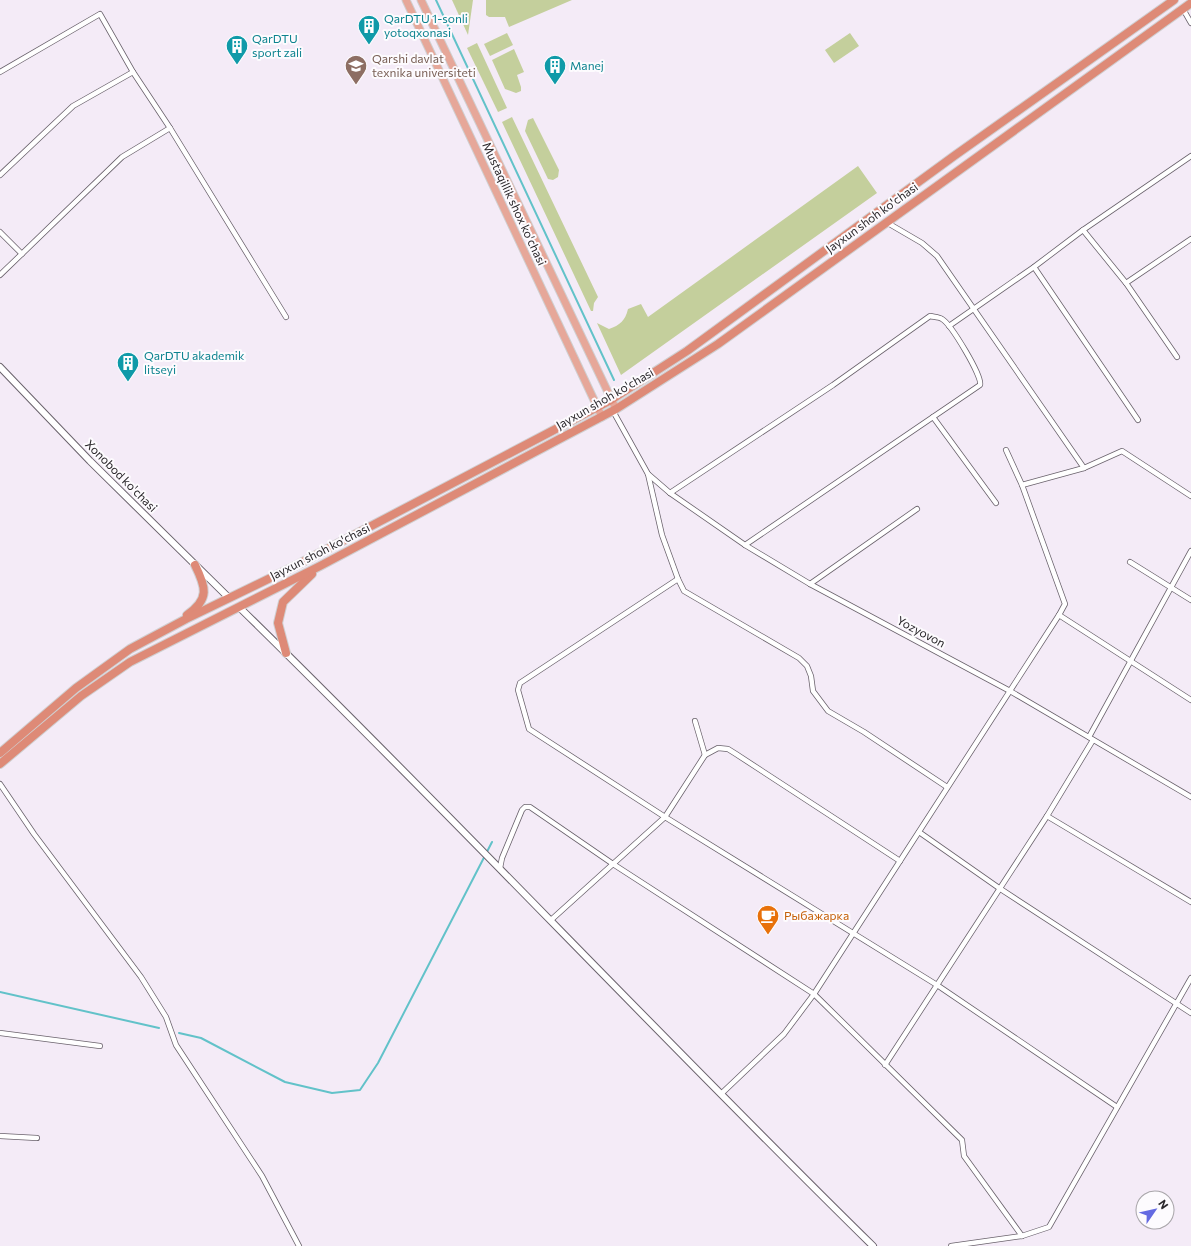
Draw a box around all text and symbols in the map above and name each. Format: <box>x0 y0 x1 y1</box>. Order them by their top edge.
place label: QarDTU 1-sonli yotoqxonasi <box>384 11 468 39</box>
building icon: QarDTU 1-sonli yotoqxonasi <box>356 13 382 46</box>
place label: QarDTU sport zali <box>252 31 302 59</box>
building icon: QarDTU sport zali <box>224 33 250 66</box>
place label: Qarshi davlat texnika universiteti <box>372 51 476 79</box>
school or university icon: Qarshi davlat texnika universiteti <box>343 53 369 86</box>
building icon: Manej <box>542 53 568 86</box>
place label: Manej <box>570 58 604 72</box>
street label: Mustaqillik shox ko'chasi <box>480 140 550 267</box>
street label: Jayxun shoh ko'chasi <box>823 179 921 256</box>
place label: QarDTU akademik litseyi <box>144 348 245 376</box>
building icon: QarDTU akademik litseyi <box>115 350 141 383</box>
street label: Jayxun shoh ko'chasi <box>553 365 656 433</box>
street label: Xonobod ko'chasi <box>83 436 161 514</box>
street label: Jayxun shoh ko'chasi <box>267 520 372 583</box>
street label: Yozyovon <box>895 613 948 650</box>
cafe icon: Рыбажарка <box>755 903 781 936</box>
place label: Рыбажарка <box>784 908 849 922</box>
north arrow <box>1135 1190 1175 1230</box>
text: N <box>1156 1197 1171 1211</box>

